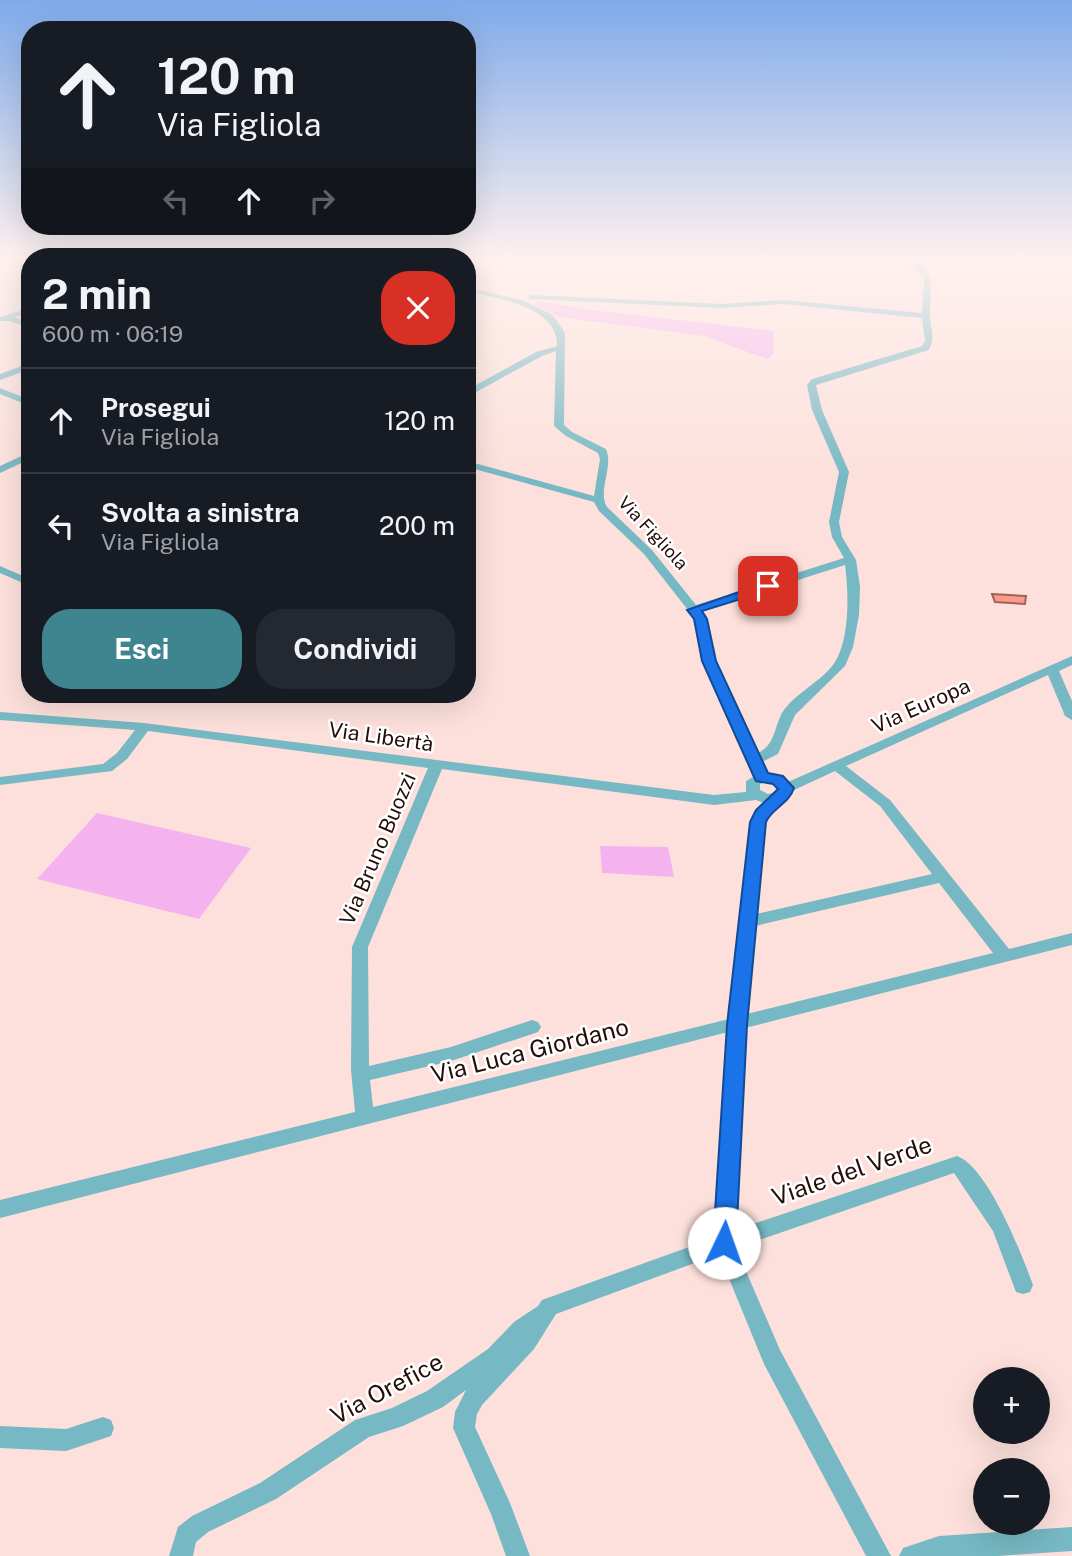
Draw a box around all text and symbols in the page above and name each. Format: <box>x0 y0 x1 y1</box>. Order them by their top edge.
text: 120 m <box>157 47 296 105</box>
icon: ahead <box>42 49 133 140</box>
text: Via Figliola <box>157 106 322 143</box>
icon: left <box>157 182 195 220</box>
icon: ahead <box>230 182 268 220</box>
icon: right <box>303 182 341 220</box>
text: 2 min <box>42 269 152 318</box>
button: close <box>381 271 455 345</box>
text: 600 m · 06:19 <box>42 320 183 347</box>
text: Prosegui <box>101 392 211 423</box>
icon: ahead <box>42 402 80 440</box>
text: 120 m <box>384 405 455 436</box>
text: Via Figliola <box>101 423 219 450</box>
street label: Via Figliola <box>614 492 693 574</box>
text: Svolta a sinistra <box>101 497 299 528</box>
icon: left <box>42 507 80 545</box>
text: 200 m <box>379 510 455 541</box>
text: Via Figliola <box>101 528 219 555</box>
pin <box>738 556 798 616</box>
icon: arrive <box>749 567 787 605</box>
button: Esci <box>42 609 242 689</box>
button: Condividi <box>256 609 455 689</box>
street label: Via Europa <box>868 673 974 738</box>
street label: Via Libertà <box>327 717 435 756</box>
street label: Via Bruno Buozzi <box>334 769 421 929</box>
street label: Via Luca Giordano <box>428 1012 631 1088</box>
street label: Viale del Verde <box>768 1130 935 1211</box>
position arrow <box>687 1206 761 1280</box>
street label: Via Orefice <box>326 1347 447 1429</box>
map controls <box>973 1367 1050 1535</box>
button: + <box>973 1367 1050 1444</box>
button: − <box>973 1458 1050 1535</box>

